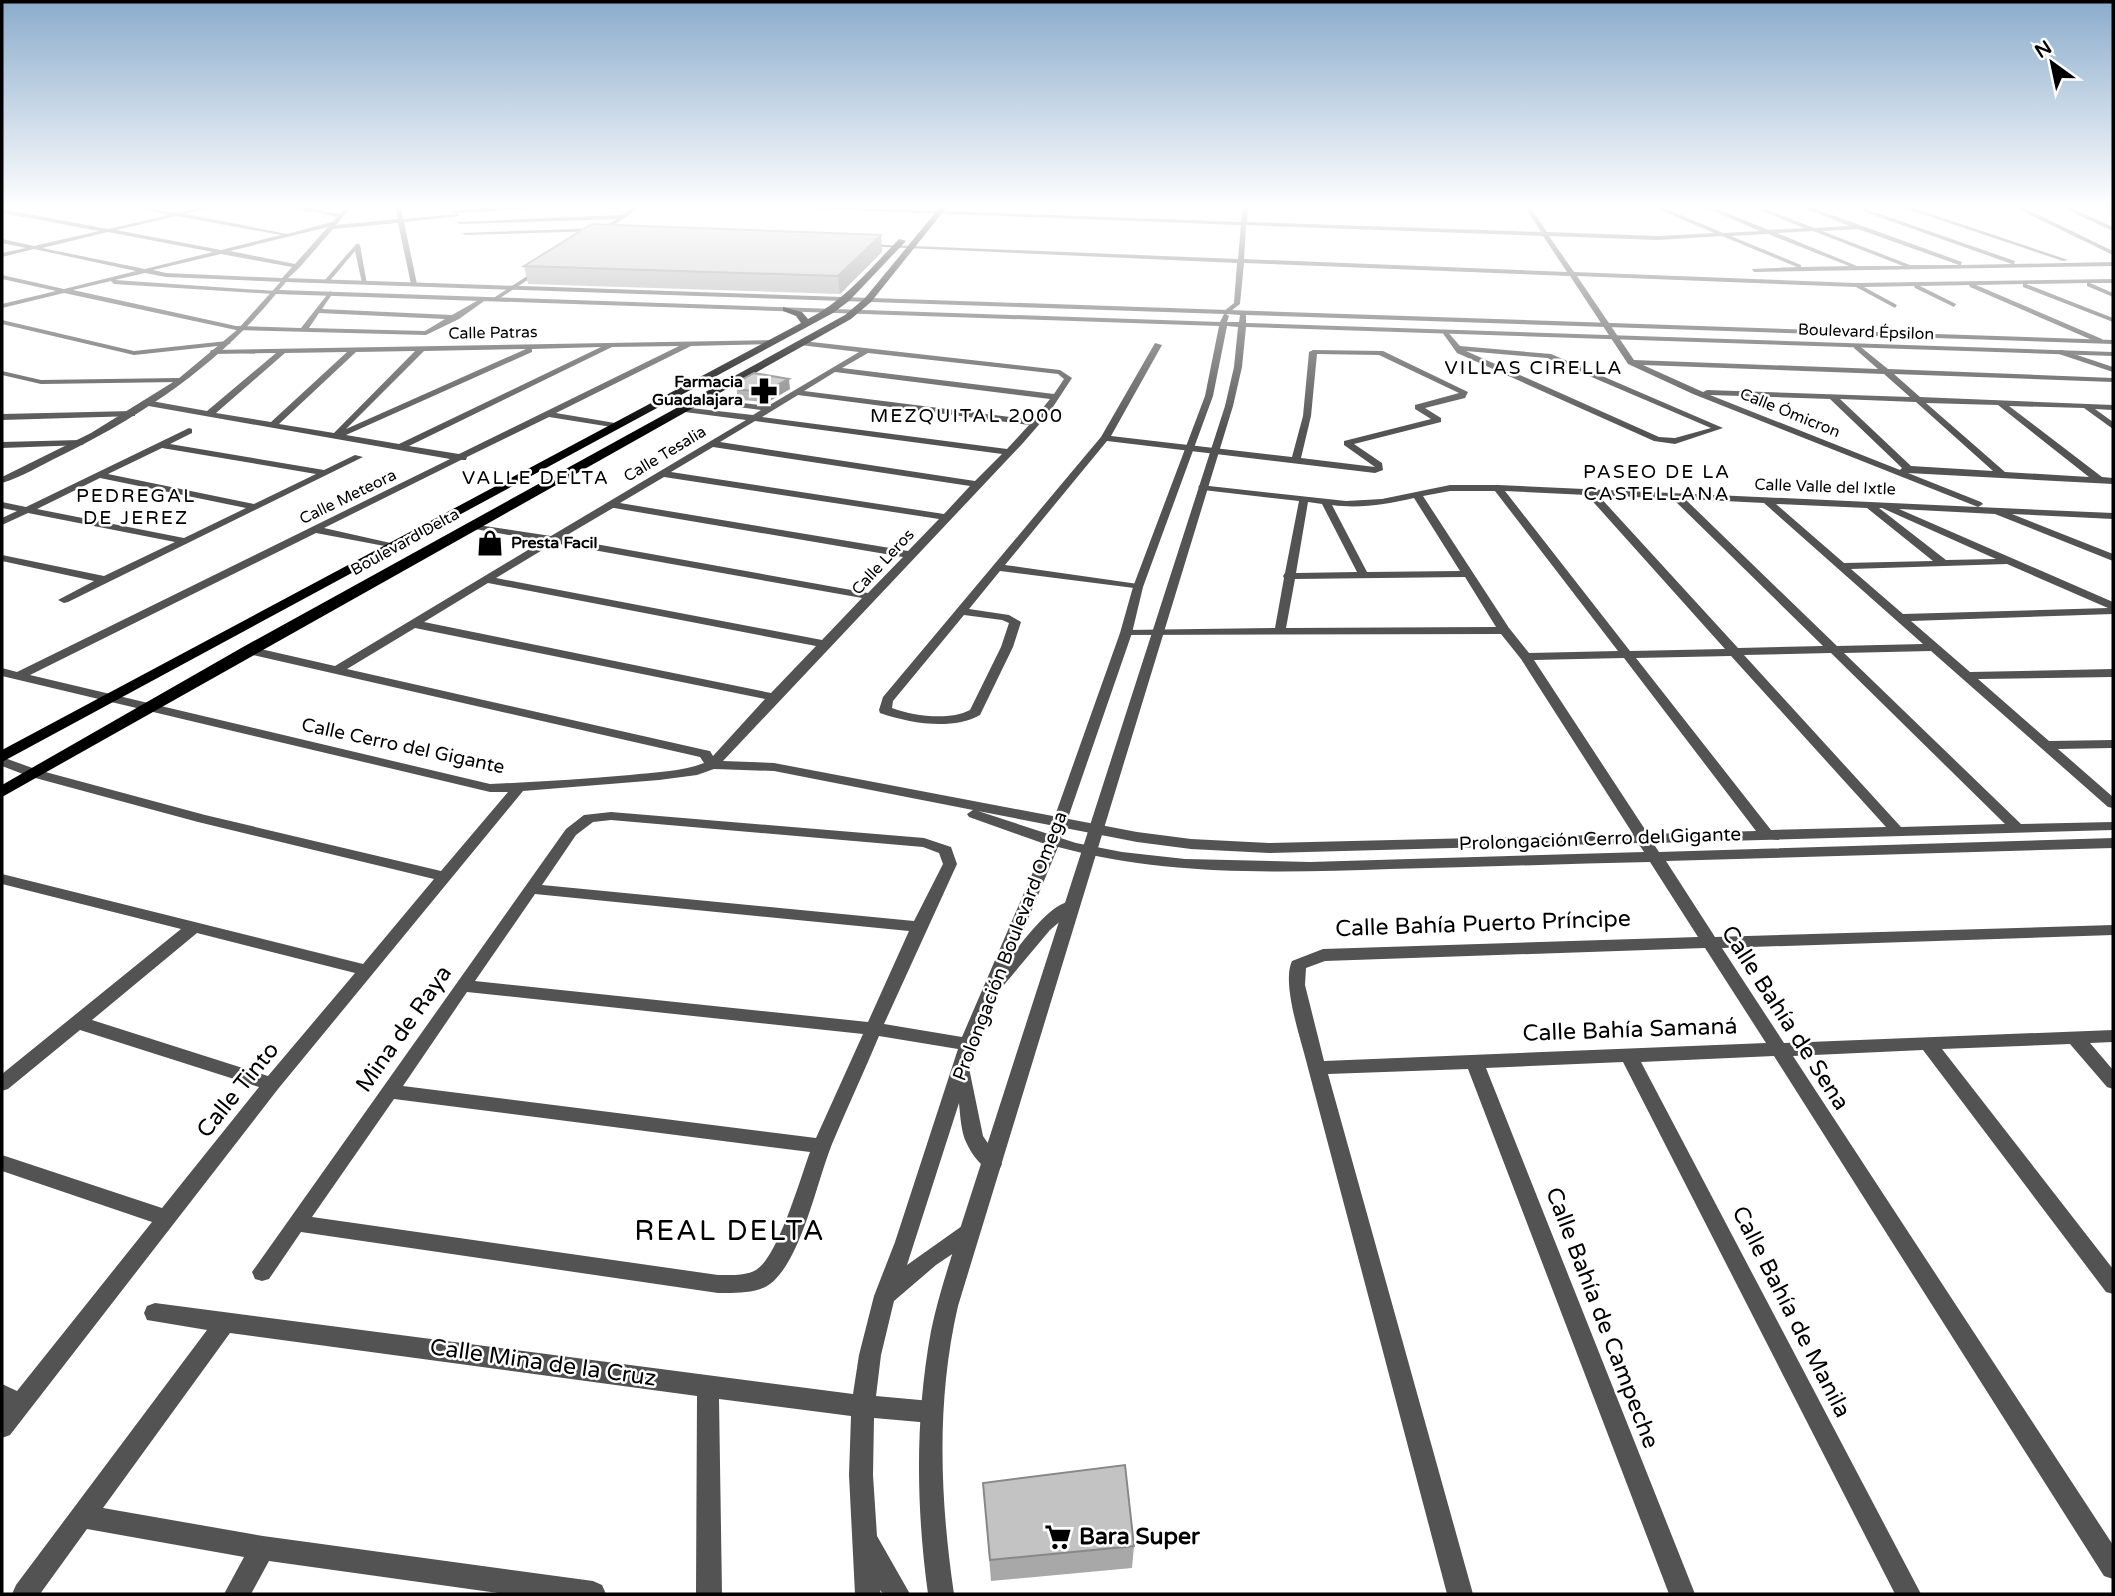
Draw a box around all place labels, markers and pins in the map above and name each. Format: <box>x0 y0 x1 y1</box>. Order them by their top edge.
place label: Farmacia Guadalajara <box>652 372 743 410</box>
pharmacy icon: Farmacia Guadalajara <box>749 376 779 406</box>
shop icon: Presta Facil <box>475 528 505 558</box>
place label: Presta Facil <box>511 533 597 553</box>
supermarket icon: Bara Super <box>1043 1522 1073 1552</box>
place label: Bara Super <box>1079 1523 1201 1551</box>

